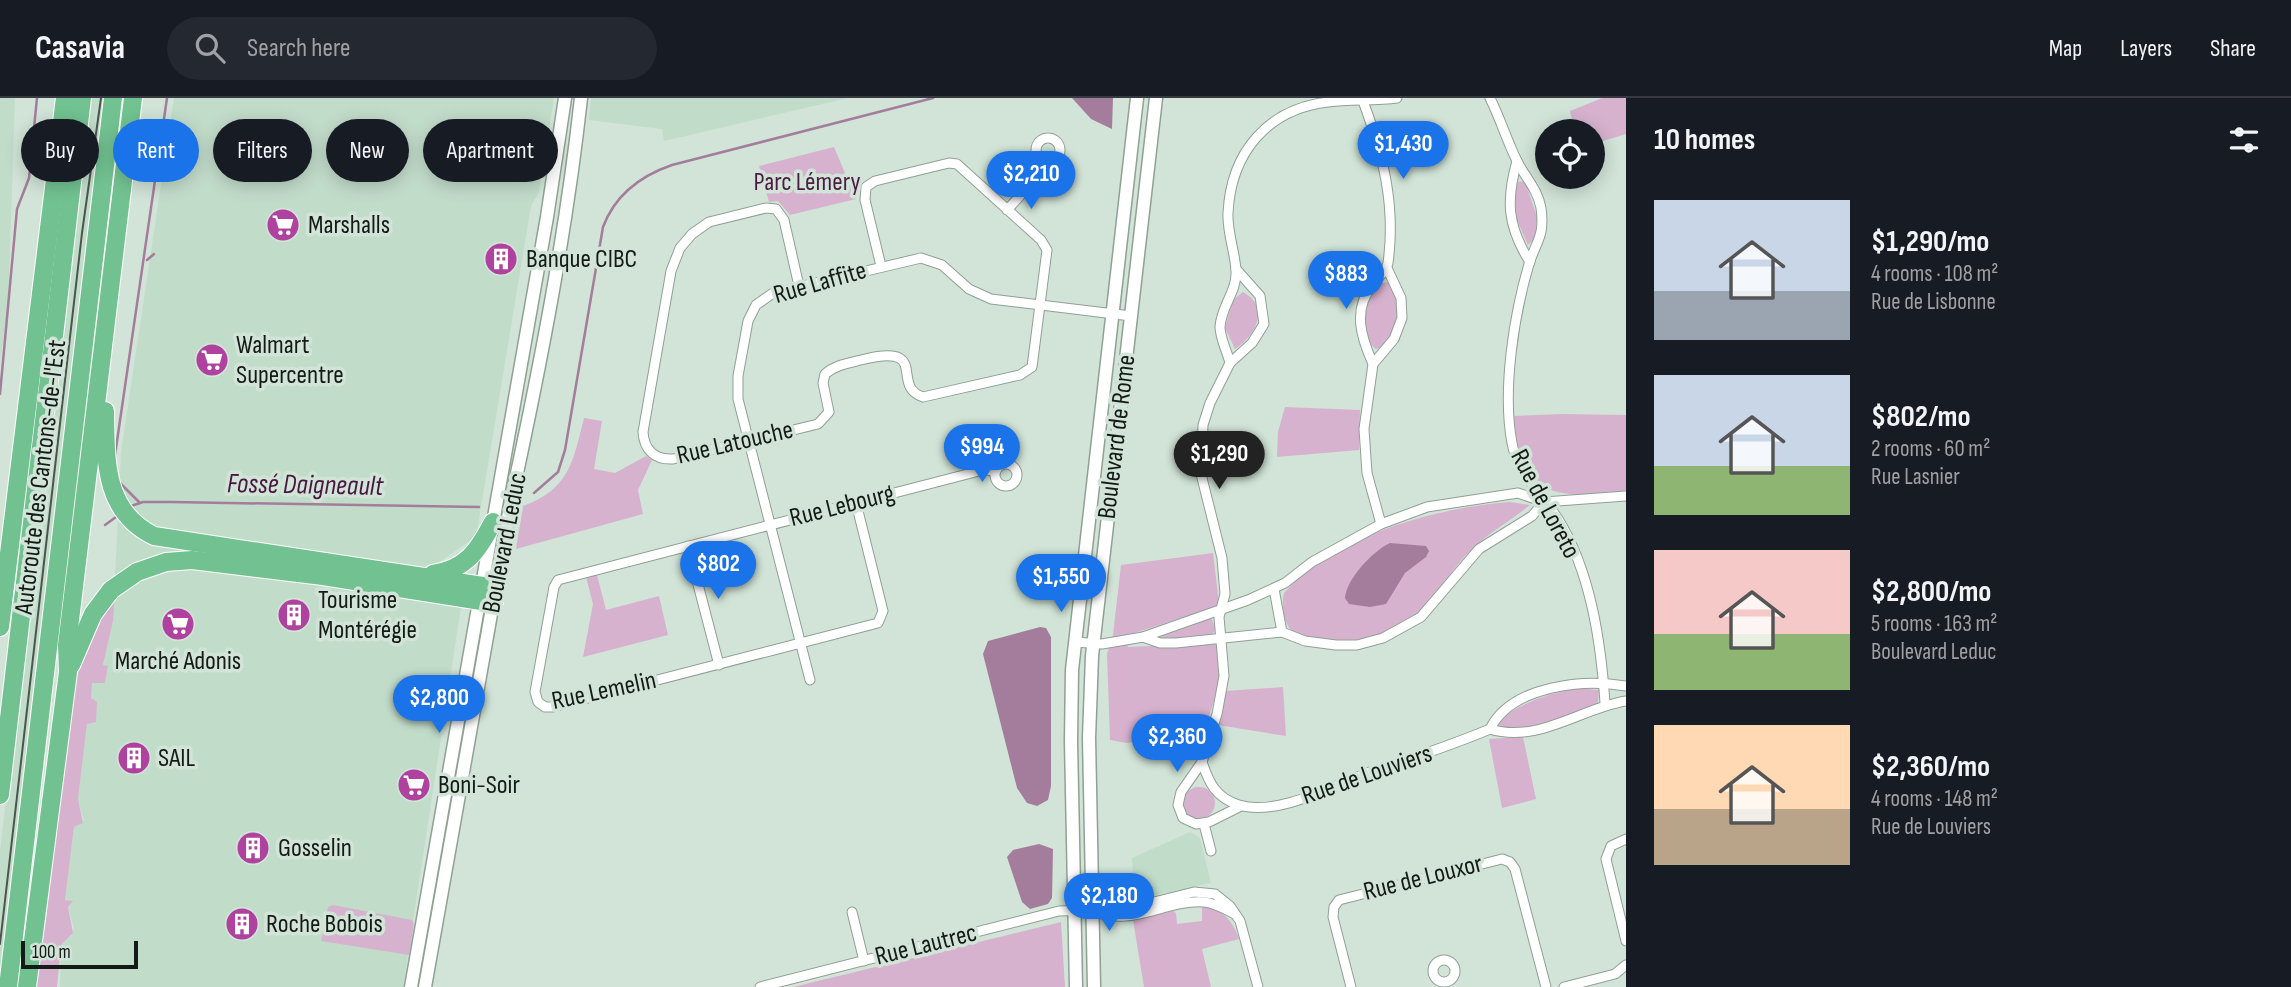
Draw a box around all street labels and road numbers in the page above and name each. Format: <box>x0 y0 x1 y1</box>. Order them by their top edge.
street label: Rue Laffite <box>770 255 870 311</box>
street label: Autoroute des Cantons-de-l'Est <box>9 338 73 617</box>
street label: Boulevard de Rome <box>1092 353 1142 521</box>
street label: Rue Latouche <box>674 415 796 471</box>
street label: Rue de Loreto <box>1503 444 1587 564</box>
street label: Boulevard Leduc <box>476 470 534 616</box>
street label: Rue Lebourg <box>786 478 898 534</box>
street label: Rue Lemelin <box>549 665 659 717</box>
street label: Rue de Louviers <box>1298 738 1436 812</box>
street label: Rue de Louxor <box>1360 848 1486 908</box>
street label: Rue Lautrec <box>872 917 980 973</box>

